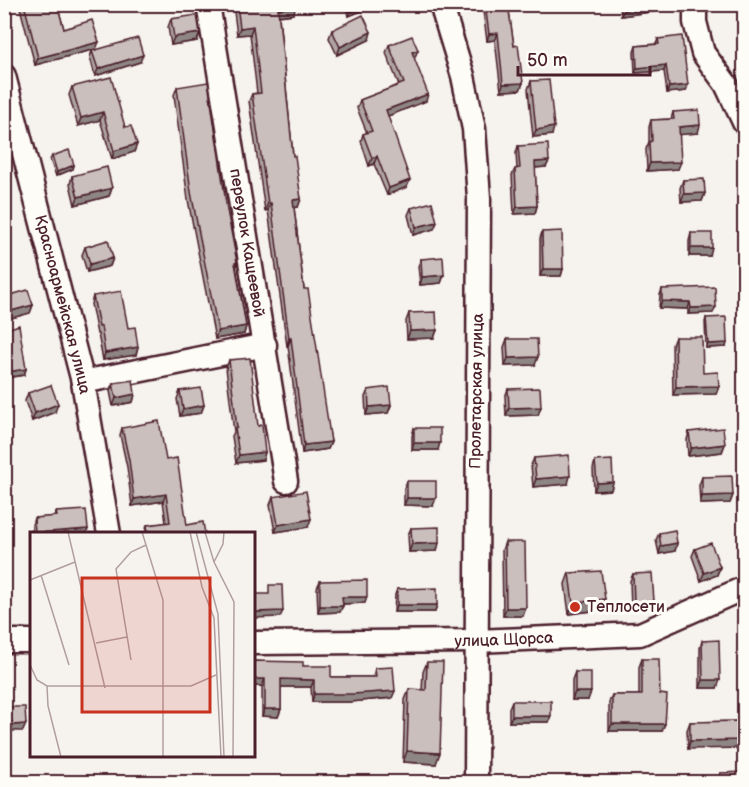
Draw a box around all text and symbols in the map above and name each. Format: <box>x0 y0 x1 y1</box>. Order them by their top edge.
scale bar <box>518 39 650 77</box>
text: 50 m <box>527 50 568 71</box>
street label: переулок Кащеевой <box>226 167 269 319</box>
street label: Красноармейская улица <box>31 213 95 396</box>
street label: Пролетарская улица <box>466 312 488 469</box>
inset map <box>30 532 255 757</box>
place label: Теплосети <box>587 598 665 617</box>
marker: Теплосети <box>568 600 582 614</box>
street label: улица Щорса <box>454 628 554 651</box>

